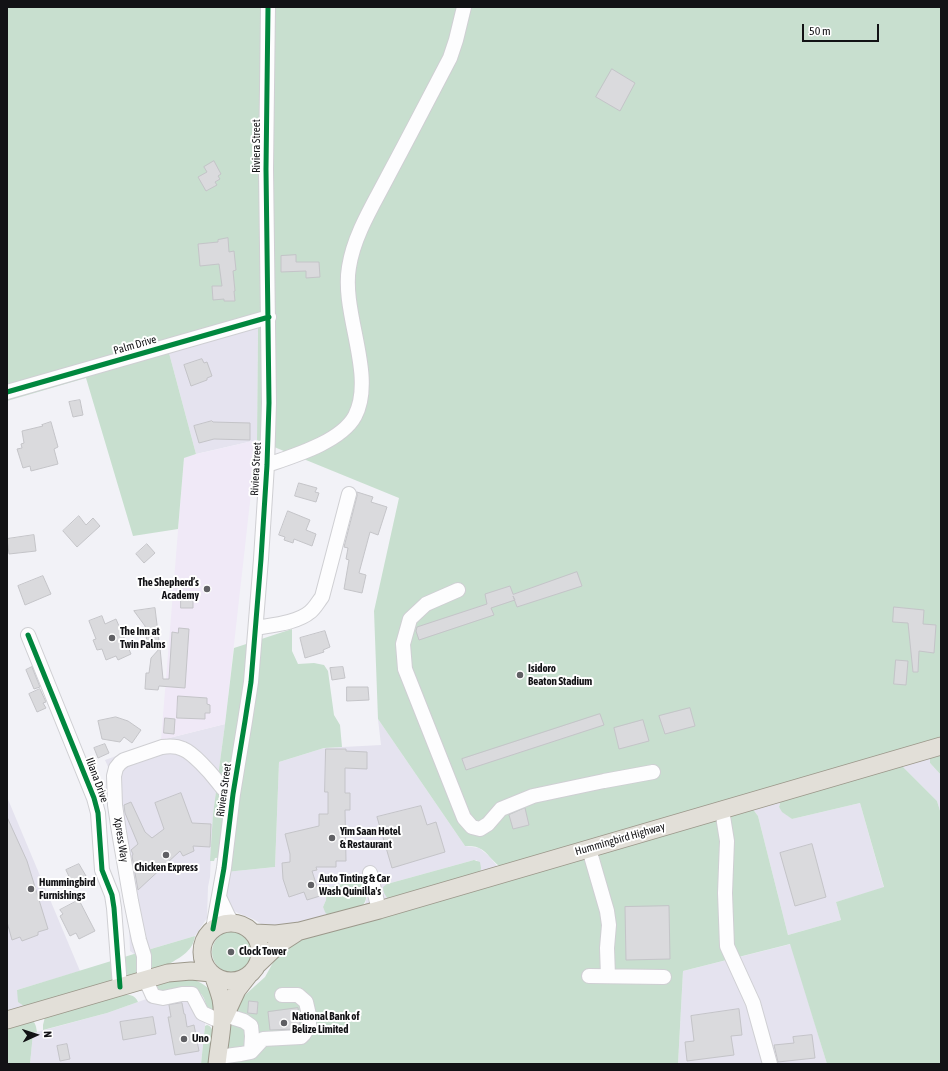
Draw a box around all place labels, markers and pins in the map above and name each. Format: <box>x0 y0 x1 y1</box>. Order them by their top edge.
place label: The Shepherd’s Academy <box>138 576 199 602</box>
marker: The Shepherd’s Academy <box>202 584 212 594</box>
place label: The Inn at Twin Palms <box>120 625 165 651</box>
marker: The Inn at Twin Palms <box>107 633 117 643</box>
place label: Isidoro Beaton Stadium <box>528 662 592 688</box>
marker: Isidoro Beaton Stadium <box>515 670 525 680</box>
place label: Yim Saan Hotel & Restaurant <box>340 825 401 851</box>
marker: Yim Saan Hotel & Restaurant <box>327 833 337 843</box>
marker: Chicken Express <box>161 850 171 860</box>
place label: Chicken Express <box>134 861 198 875</box>
place label: Auto Tinting & Car Wash Quinilla's <box>319 872 390 898</box>
place label: Hummingbird Furnishings <box>39 876 95 902</box>
marker: Auto Tinting & Car Wash Quinilla's <box>306 880 316 890</box>
marker: Hummingbird Furnishings <box>26 884 36 894</box>
place label: Clock Tower <box>239 945 286 959</box>
marker: Clock Tower <box>226 947 236 957</box>
place label: National Bank of Belize Limited <box>292 1010 360 1036</box>
marker: National Bank of Belize Limited <box>279 1018 289 1028</box>
place label: Uno <box>192 1032 209 1046</box>
marker: Uno <box>179 1034 189 1044</box>

